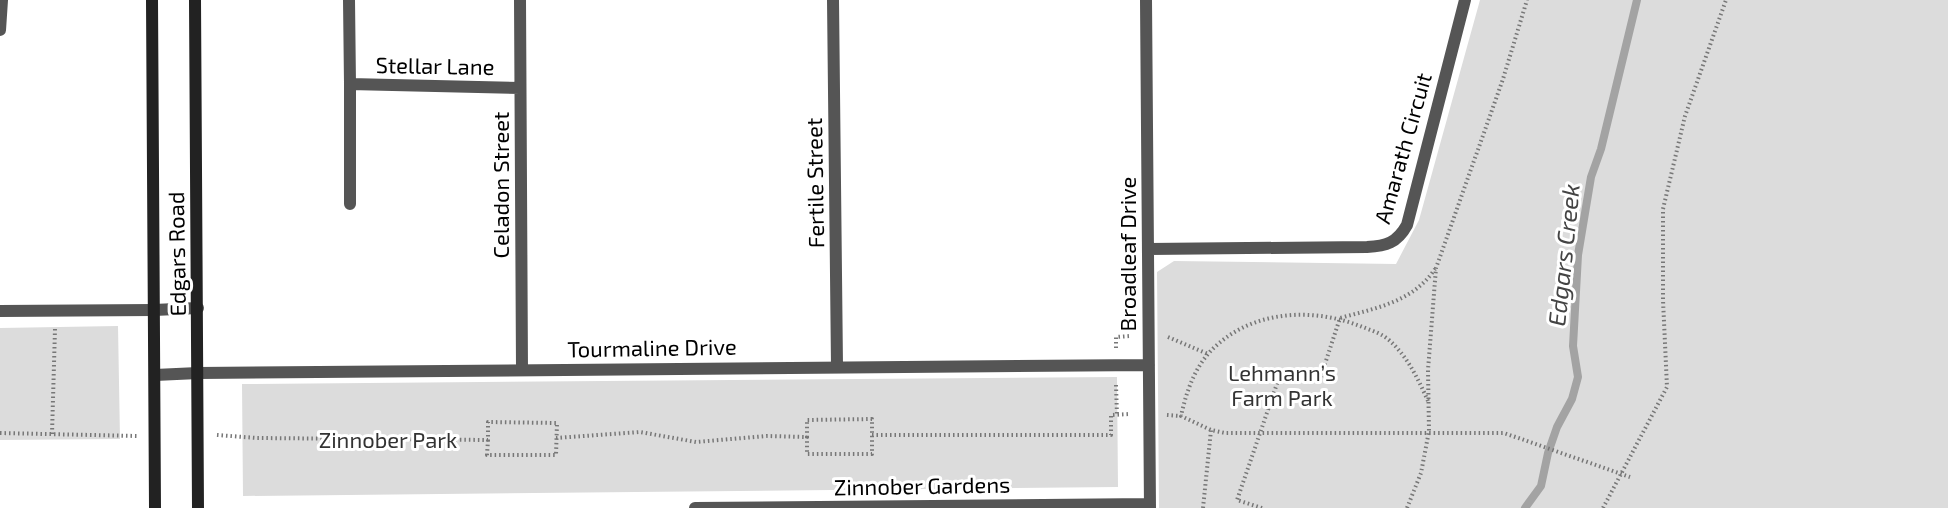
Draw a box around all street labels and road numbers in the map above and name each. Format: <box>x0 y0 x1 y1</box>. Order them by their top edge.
street label: Stellar Lane <box>375 51 495 79</box>
street label: Amarath Circuit <box>1368 70 1436 226</box>
street label: Celadon Street <box>487 112 513 258</box>
street label: Fertile Street <box>800 118 828 248</box>
street label: Broadleaf Drive <box>1114 177 1140 331</box>
street label: Edgars Road <box>162 191 190 317</box>
street label: Tourmaline Drive <box>567 333 737 361</box>
street label: Zinnober Gardens <box>834 470 1010 500</box>

